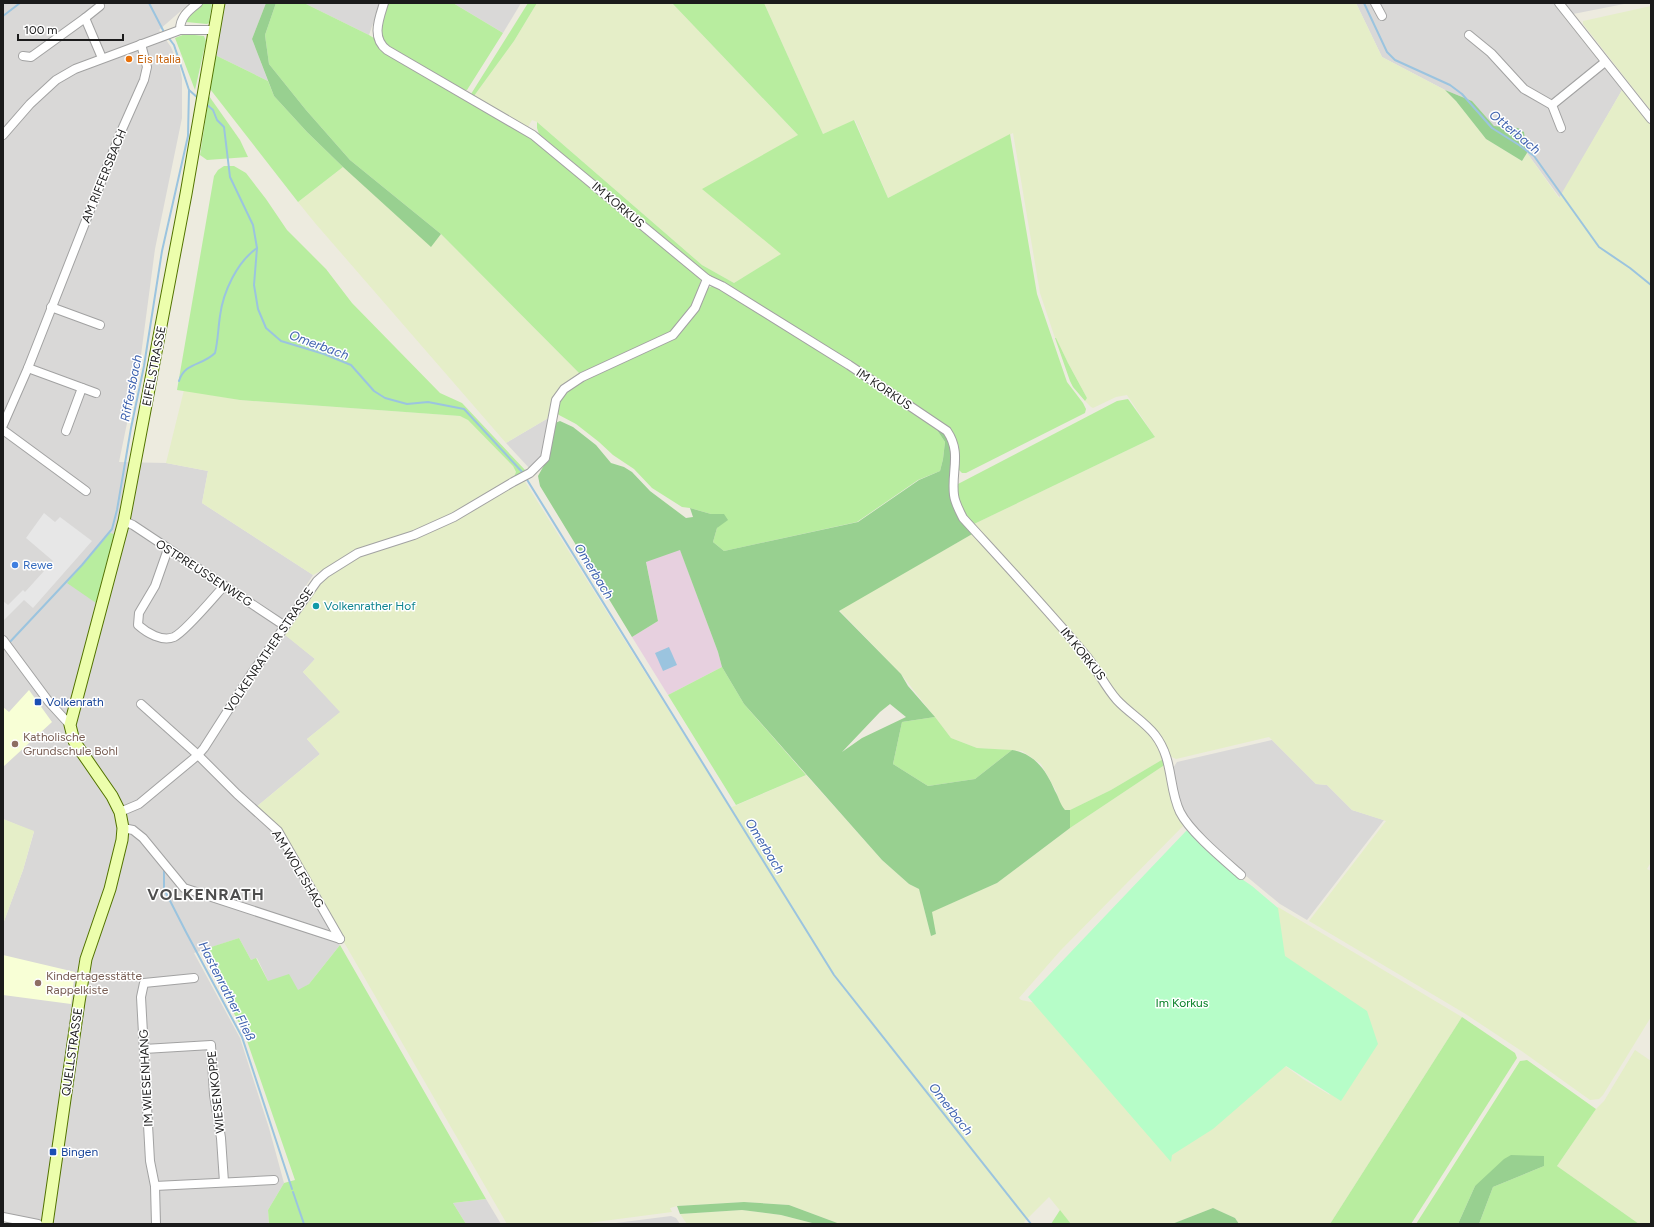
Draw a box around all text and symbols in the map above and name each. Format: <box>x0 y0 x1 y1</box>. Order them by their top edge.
scale bar <box>18 16 123 42</box>
text: 100 m <box>24 23 58 37</box>
place label: Eis Italia <box>137 52 181 66</box>
marker: Eis Italia <box>124 54 134 64</box>
water label: Otterbach <box>1486 107 1544 157</box>
street label: AM RIFFERSBACH <box>79 127 129 225</box>
street label: IM KORKUS <box>589 179 647 231</box>
street label: EIFELSTRASSE <box>139 325 169 407</box>
water label: Omerbach <box>287 327 351 363</box>
water label: Riffersbach <box>117 353 145 423</box>
street label: IM KORKUS <box>854 365 914 413</box>
street label: OSTPREUSSENWEG <box>153 537 255 609</box>
water label: Omerbach <box>571 541 617 601</box>
place label: Rewe <box>23 558 53 572</box>
marker: Rewe <box>10 560 20 570</box>
street label: VOLKENRATHER STRASSE <box>222 585 316 715</box>
place label: Volkenrather Hof <box>324 599 416 613</box>
marker: Volkenrather Hof <box>311 601 321 611</box>
street label: IM KORKUS <box>1058 625 1108 683</box>
place label: Volkenrath <box>46 695 104 709</box>
marker: Volkenrath <box>33 697 43 707</box>
place label: Katholische Grundschule Bohl <box>23 730 118 758</box>
marker: Katholische Grundschule Bohl <box>10 739 20 749</box>
water label: Omerbach <box>742 816 788 876</box>
street label: AM WOLFSHAG <box>269 828 327 910</box>
district label: VOLKENRATH <box>147 885 265 904</box>
water label: Hastenrather Fließ <box>195 939 259 1044</box>
place label: Kindertagesstätte Rappelkiste <box>46 969 143 997</box>
marker: Kindertagesstätte Rappelkiste <box>33 978 43 988</box>
park label: Im Korkus <box>1156 996 1209 1010</box>
street label: QUELLSTRASSE <box>59 1007 85 1097</box>
street label: IM WIESENHANG <box>136 1029 156 1127</box>
street label: WIESENKOPPE <box>205 1050 227 1134</box>
water label: Omerbach <box>926 1080 976 1138</box>
place label: Bingen <box>61 1145 98 1159</box>
marker: Bingen <box>48 1147 58 1157</box>

